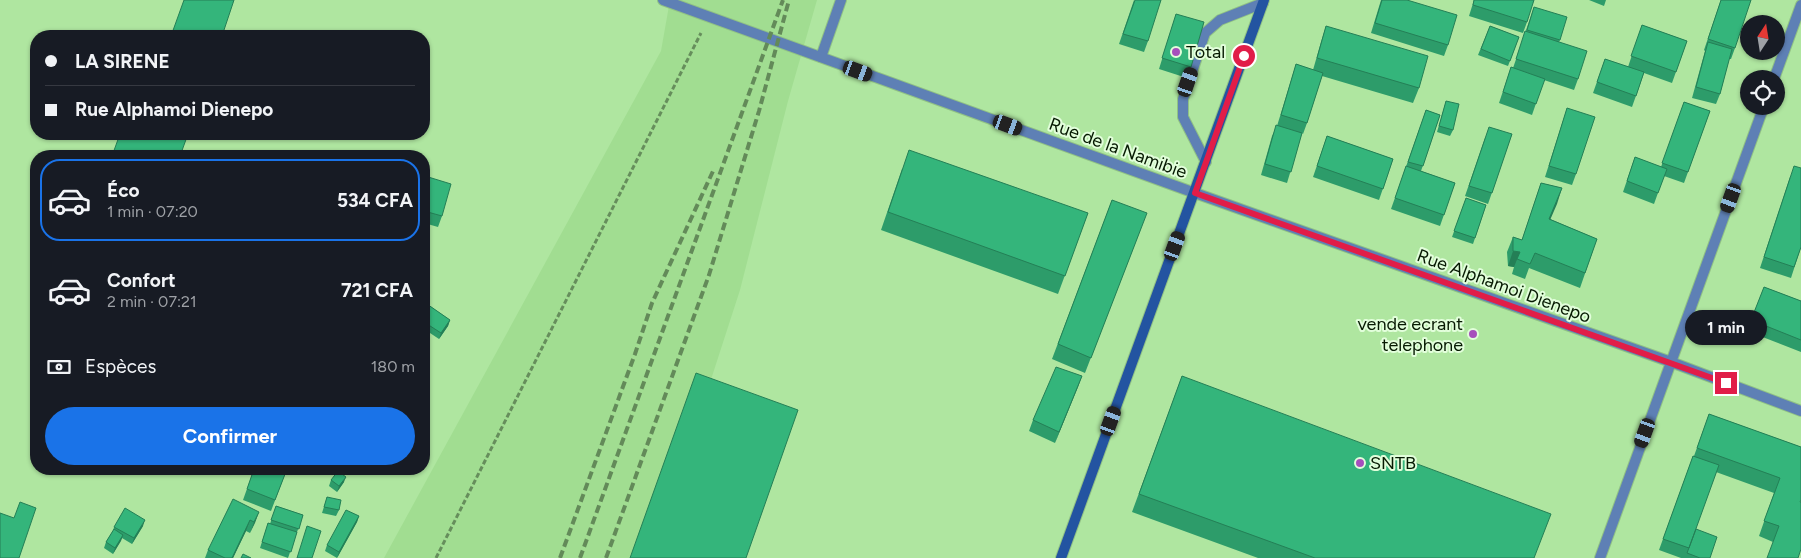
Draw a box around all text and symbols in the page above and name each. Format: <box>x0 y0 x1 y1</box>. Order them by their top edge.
north arrow <box>1740 15 1785 60</box>
map controls <box>1740 15 1785 115</box>
place label: Total <box>1186 41 1225 63</box>
route start <box>1233 45 1255 67</box>
marker: Total <box>1170 46 1182 58</box>
text: LA SIRENE <box>75 50 170 73</box>
car <box>841 59 874 83</box>
car <box>1176 65 1199 99</box>
button: locate <box>1740 70 1785 115</box>
text: Rue Alphamoi Dienepo <box>75 98 273 121</box>
car <box>991 113 1024 137</box>
street label: Rue de la Namibie <box>1046 113 1190 183</box>
icon: car <box>47 178 92 223</box>
text: Éco <box>107 179 140 202</box>
car <box>1718 181 1743 215</box>
text: 534 CFA <box>337 189 413 212</box>
text: 1 min · 07:20 <box>107 202 198 221</box>
car <box>1162 229 1187 263</box>
street label: Rue Alphamoi Dienepo <box>1414 244 1594 328</box>
icon: car <box>47 268 92 313</box>
text: Confort <box>107 269 176 292</box>
text: 721 CFA <box>341 279 413 302</box>
text: 2 min · 07:21 <box>107 292 197 311</box>
callout: 1 min <box>1685 310 1767 346</box>
place label: vende ecrant telephone <box>1357 313 1463 356</box>
text: 1 min <box>1707 318 1745 337</box>
marker: vende ecrant telephone <box>1467 328 1479 340</box>
icon: cash <box>45 353 73 381</box>
text: Espèces <box>85 355 156 378</box>
text: 180 m <box>371 357 415 376</box>
route end <box>1715 372 1737 394</box>
car <box>1098 404 1123 438</box>
button: Confirmer <box>45 407 415 465</box>
car <box>1632 416 1657 450</box>
place label: SNTB <box>1370 452 1416 474</box>
marker: SNTB <box>1354 457 1366 469</box>

